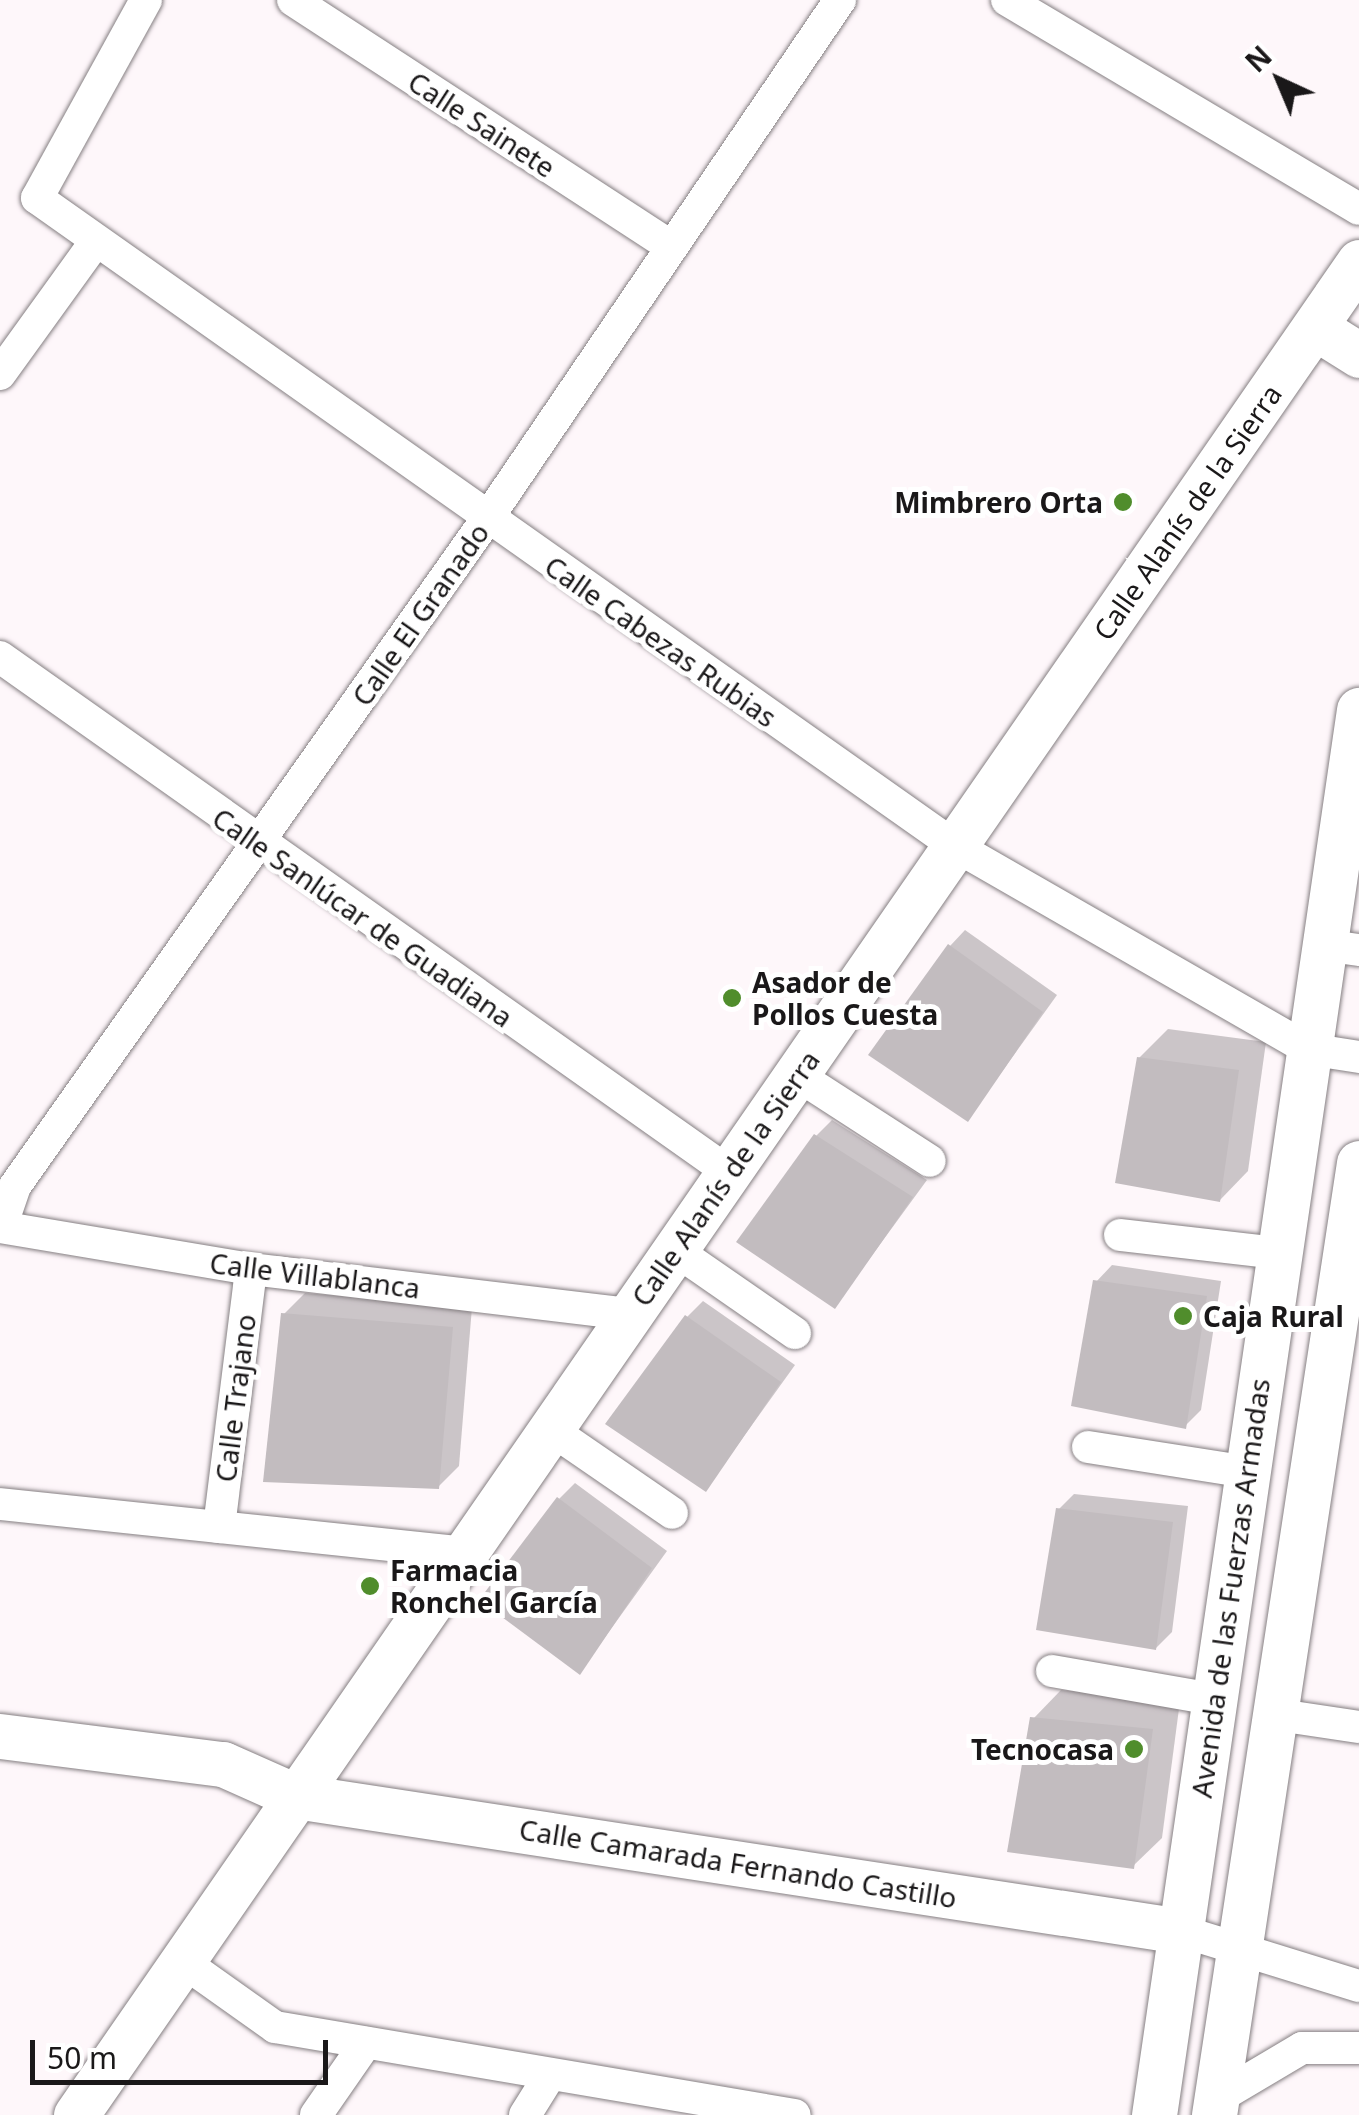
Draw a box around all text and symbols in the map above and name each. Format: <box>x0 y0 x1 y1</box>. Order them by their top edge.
north arrow <box>1229 30 1329 130</box>
text: N <box>1237 37 1280 80</box>
street label: Calle Sainete <box>402 64 562 184</box>
street label: Calle Alanís de la Sierra <box>1086 378 1288 646</box>
place label: Mimbrero Orta <box>894 485 1103 519</box>
marker: Mimbrero Orta <box>1112 491 1134 513</box>
street label: Calle El Granado <box>345 516 495 712</box>
street label: Calle Cabezas Rubias <box>539 548 783 734</box>
street label: Calle Sanlúcar de Guadiana <box>206 800 520 1034</box>
place label: Asador de Pollos Cuesta <box>752 965 938 1031</box>
marker: Asador de Pollos Cuesta <box>721 987 743 1009</box>
street label: Calle Alanís de la Sierra <box>624 1044 826 1312</box>
street label: Calle Villablanca <box>208 1245 422 1305</box>
place label: Caja Rural <box>1203 1299 1344 1333</box>
marker: Caja Rural <box>1172 1305 1194 1327</box>
street label: Calle Trajano <box>208 1312 262 1484</box>
street label: Avenida de las Fuerzas Armadas <box>1184 1376 1276 1800</box>
place label: Farmacia Ronchel García <box>390 1553 598 1619</box>
marker: Farmacia Ronchel García <box>359 1575 381 1597</box>
place label: Tecnocasa <box>971 1732 1114 1766</box>
marker: Tecnocasa <box>1123 1738 1145 1760</box>
street label: Calle Camarada Fernando Castillo <box>517 1812 959 1914</box>
scale bar <box>35 2020 332 2082</box>
text: 50 m <box>47 2037 117 2078</box>

